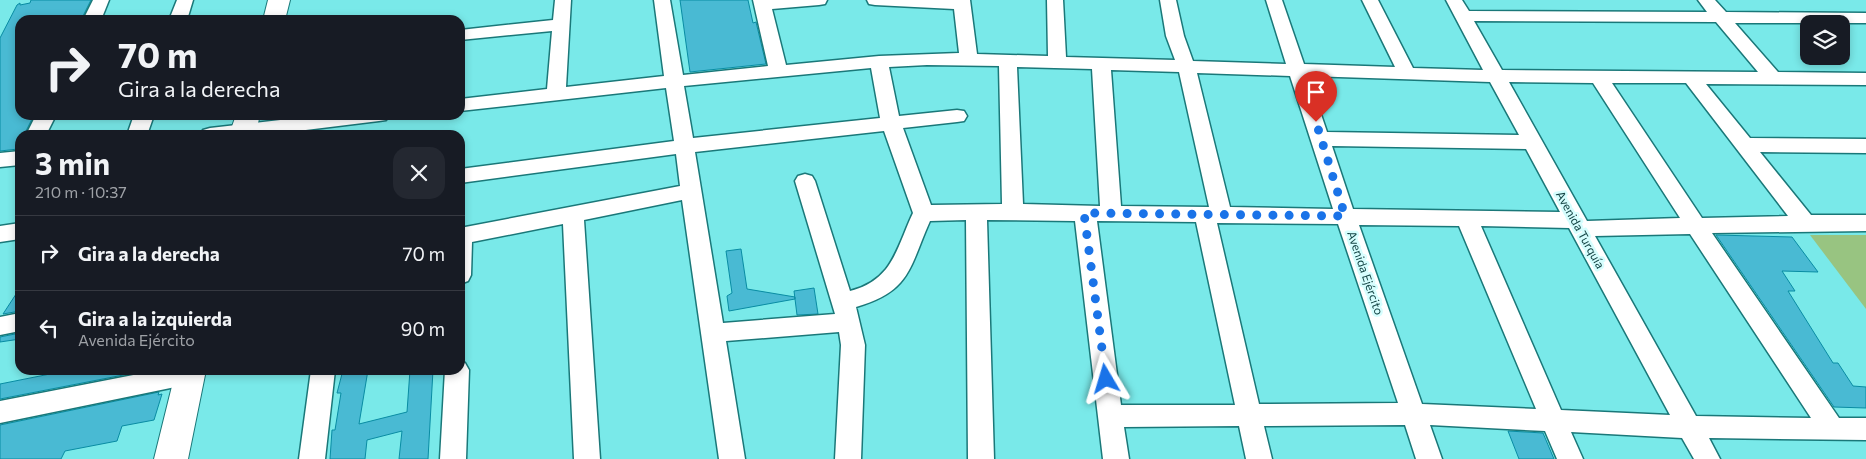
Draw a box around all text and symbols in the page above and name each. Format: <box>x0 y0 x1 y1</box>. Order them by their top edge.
map controls <box>1800 15 1850 65</box>
button: layers <box>1800 15 1850 65</box>
text: 70 m <box>118 32 198 75</box>
icon: right <box>35 35 100 100</box>
pin <box>1295 71 1337 122</box>
text: Gira a la derecha <box>118 75 280 102</box>
icon: arrive <box>1302 78 1330 106</box>
text: 3 min <box>35 144 110 181</box>
button: close <box>393 147 445 199</box>
text: 210 m · 10:37 <box>35 182 127 201</box>
street label: Avenida Turquía <box>1554 188 1608 271</box>
street label: Avenida Ejército <box>1345 229 1387 316</box>
icon: right <box>35 239 63 267</box>
text: Gira a la derecha <box>78 242 220 265</box>
text: 70 m <box>402 242 445 265</box>
text: Gira a la izquierda <box>78 307 232 330</box>
icon: left <box>35 314 63 342</box>
text: 90 m <box>401 317 445 340</box>
text: Avenida Ejército <box>78 330 195 349</box>
position arrow <box>1079 352 1131 404</box>

